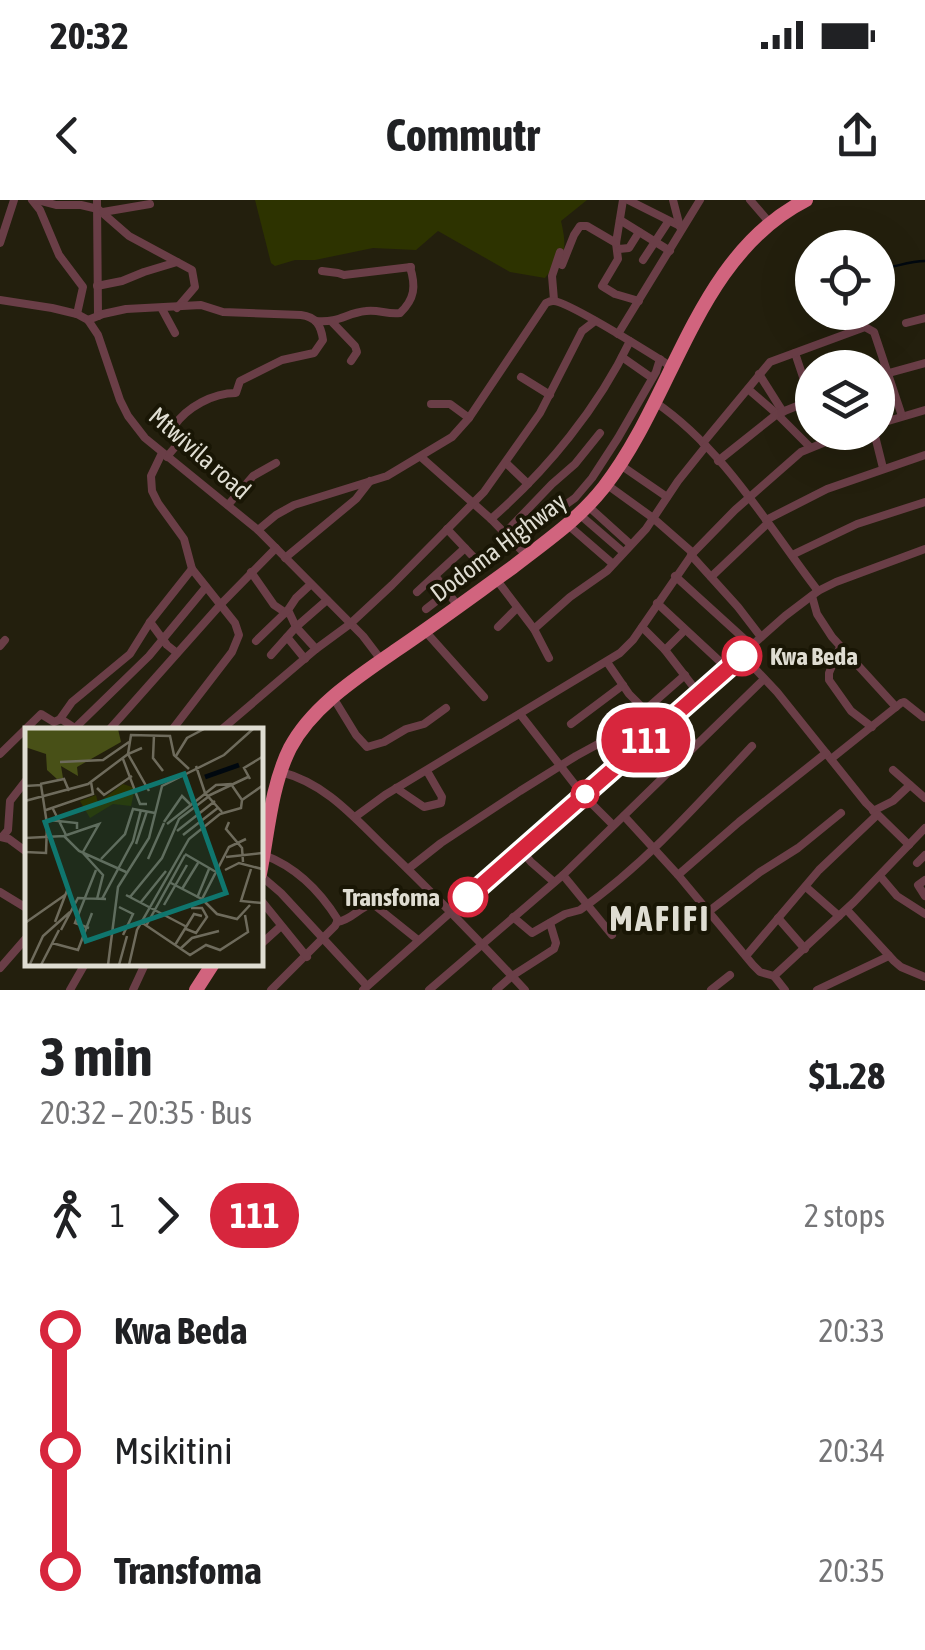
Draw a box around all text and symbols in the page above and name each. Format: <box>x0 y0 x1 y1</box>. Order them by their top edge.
text: 20:32 <box>50 14 129 57</box>
icon: back <box>40 108 95 163</box>
icon: share <box>830 108 885 163</box>
text: Commutr <box>385 109 540 161</box>
map controls <box>795 230 895 450</box>
button: locate <box>795 230 895 330</box>
button: layers <box>795 350 895 450</box>
street label: Mtwivila road <box>144 401 256 505</box>
street label: Dodoma Highway <box>425 487 571 607</box>
marker: Kwa Beda <box>723 637 761 675</box>
place label: Kwa Beda <box>770 642 858 670</box>
line badge: 111 <box>588 708 704 772</box>
text: 111 <box>621 720 671 760</box>
inset map <box>25 728 262 965</box>
unlabelled marker <box>572 781 598 807</box>
marker: Transfoma <box>449 878 487 916</box>
place label: Transfoma <box>343 883 440 911</box>
district label: MAFIFI <box>609 898 711 938</box>
text: 3 min <box>40 1025 152 1088</box>
text: $1.28 <box>809 1054 885 1097</box>
text: 20:32 – 20:35 · Bus <box>40 1094 252 1131</box>
icon: walk <box>40 1188 95 1243</box>
icon: forward <box>140 1188 195 1243</box>
text: 111 <box>230 1195 279 1235</box>
text: 1 <box>110 1197 125 1234</box>
text: 2 stops <box>804 1197 885 1234</box>
text: Kwa Beda <box>114 1309 247 1352</box>
text: 20:33 <box>819 1312 885 1349</box>
text: Msikitini <box>114 1429 233 1472</box>
text: 20:34 <box>819 1432 885 1469</box>
text: Transfoma <box>114 1549 262 1592</box>
text: 20:35 <box>819 1552 885 1589</box>

